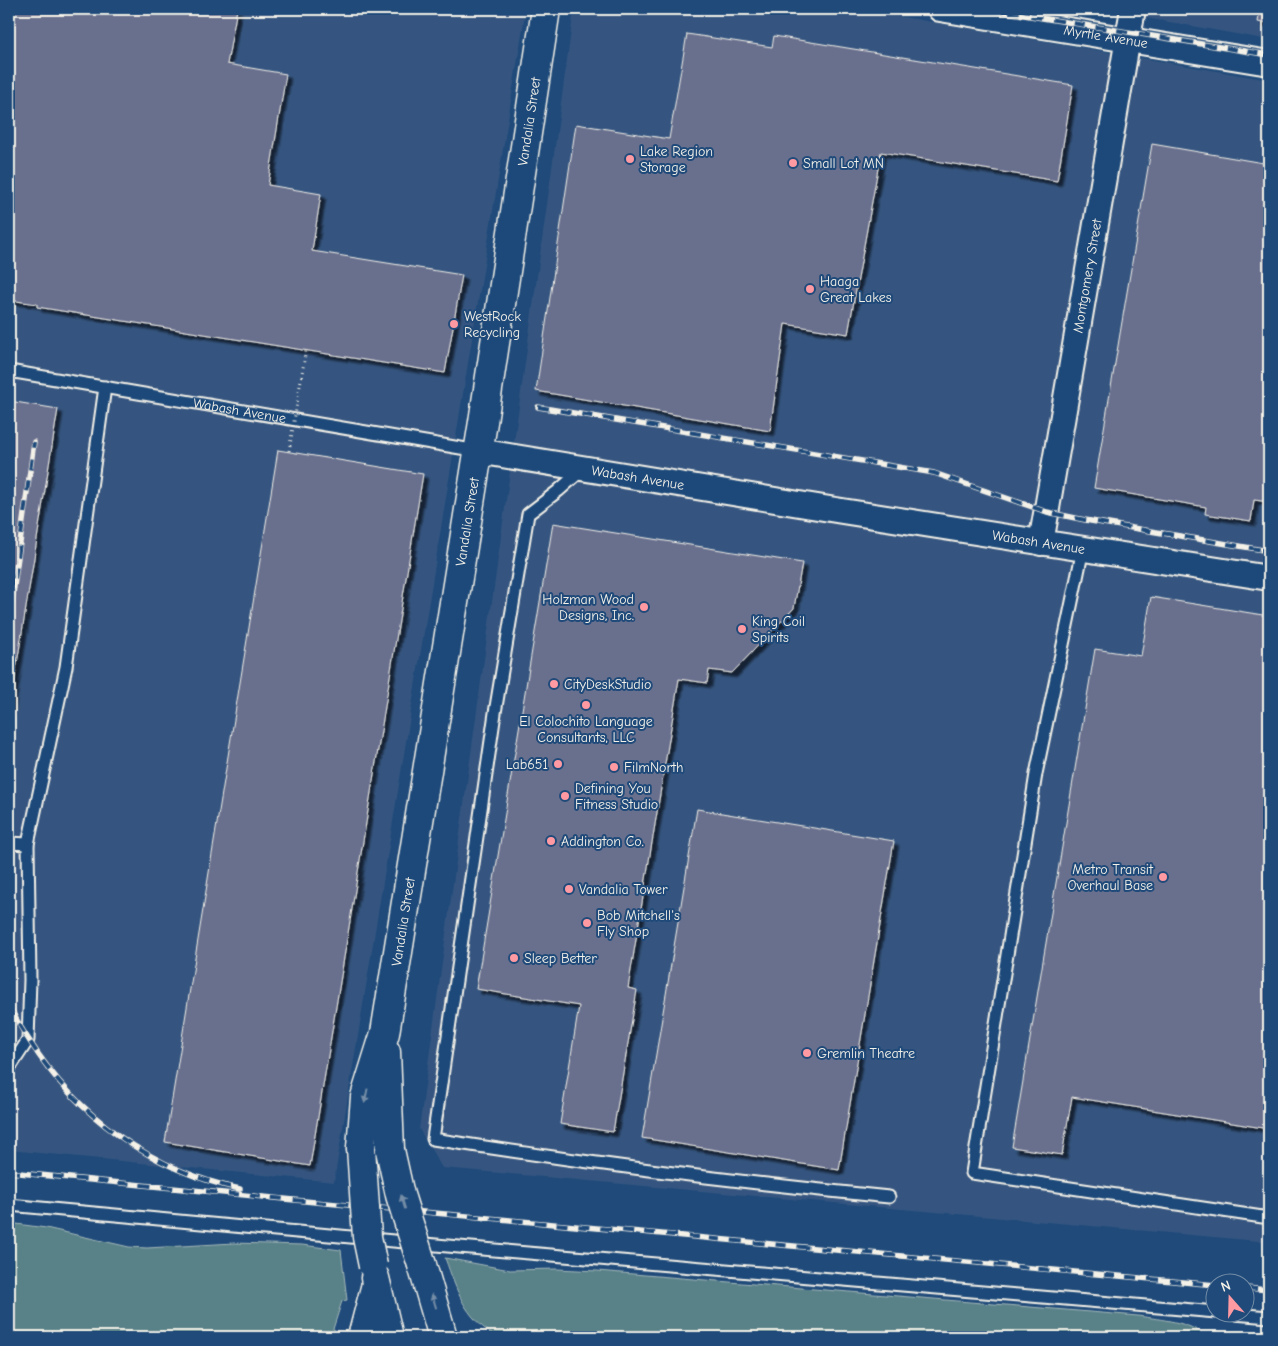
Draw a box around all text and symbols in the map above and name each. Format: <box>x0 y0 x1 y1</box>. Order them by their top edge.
street label: Myrtle Avenue <box>1062 21 1149 51</box>
street label: Vandalia Street <box>514 75 544 167</box>
place label: Lake Region Storage <box>640 143 713 176</box>
marker: Lake Region Storage <box>624 153 636 165</box>
place label: Small Lot MN <box>803 155 884 172</box>
marker: Small Lot MN <box>787 157 799 169</box>
street label: Montgomery Street <box>1069 217 1105 334</box>
place label: Haaga Great Lakes <box>820 273 892 306</box>
marker: Haaga Great Lakes <box>804 283 816 295</box>
place label: WestRock Recycling <box>464 308 521 341</box>
marker: WestRock Recycling <box>448 318 460 330</box>
street label: Wabash Avenue <box>192 394 287 427</box>
street label: Wabash Avenue <box>590 461 686 493</box>
street label: Vandalia Street <box>452 475 483 567</box>
street label: Wabash Avenue <box>991 526 1086 558</box>
place label: Holzman Wood Designs, Inc. <box>542 591 634 624</box>
marker: Holzman Wood Designs, Inc. <box>638 601 650 613</box>
place label: King Coil Spirits <box>752 613 805 646</box>
marker: King Coil Spirits <box>736 623 748 635</box>
place label: CityDeskStudio <box>564 676 651 693</box>
marker: CityDeskStudio <box>548 678 560 690</box>
marker: El Colochito Language Consultants, LLC <box>580 699 592 711</box>
place label: El Colochito Language Consultants, LLC <box>519 713 653 746</box>
place label: Lab651 <box>506 756 548 773</box>
marker: Lab651 <box>552 758 564 770</box>
place label: FilmNorth <box>624 759 684 776</box>
marker: FilmNorth <box>608 761 620 773</box>
place label: Defining You Fitness Studio <box>575 780 658 813</box>
marker: Defining You Fitness Studio <box>559 790 571 802</box>
place label: Addington Co. <box>561 833 644 850</box>
marker: Addington Co. <box>545 835 557 847</box>
place label: Metro Transit Overhaul Base <box>1068 861 1154 894</box>
marker: Metro Transit Overhaul Base <box>1157 871 1169 883</box>
street label: Vandalia Street <box>387 875 419 967</box>
place label: Vandalia Tower <box>579 881 668 898</box>
marker: Vandalia Tower <box>563 883 575 895</box>
place label: Bob Mitchell's Fly Shop <box>597 907 680 940</box>
marker: Bob Mitchell's Fly Shop <box>581 917 593 929</box>
place label: Sleep Better <box>524 950 597 967</box>
marker: Sleep Better <box>508 952 520 964</box>
place label: Gremlin Theatre <box>817 1045 915 1062</box>
marker: Gremlin Theatre <box>801 1047 813 1059</box>
one-way arrow <box>362 1089 370 1104</box>
one-way arrow <box>398 1194 406 1209</box>
north arrow <box>1206 1274 1256 1324</box>
text: N <box>1219 1277 1233 1296</box>
one-way arrow <box>429 1293 437 1308</box>

